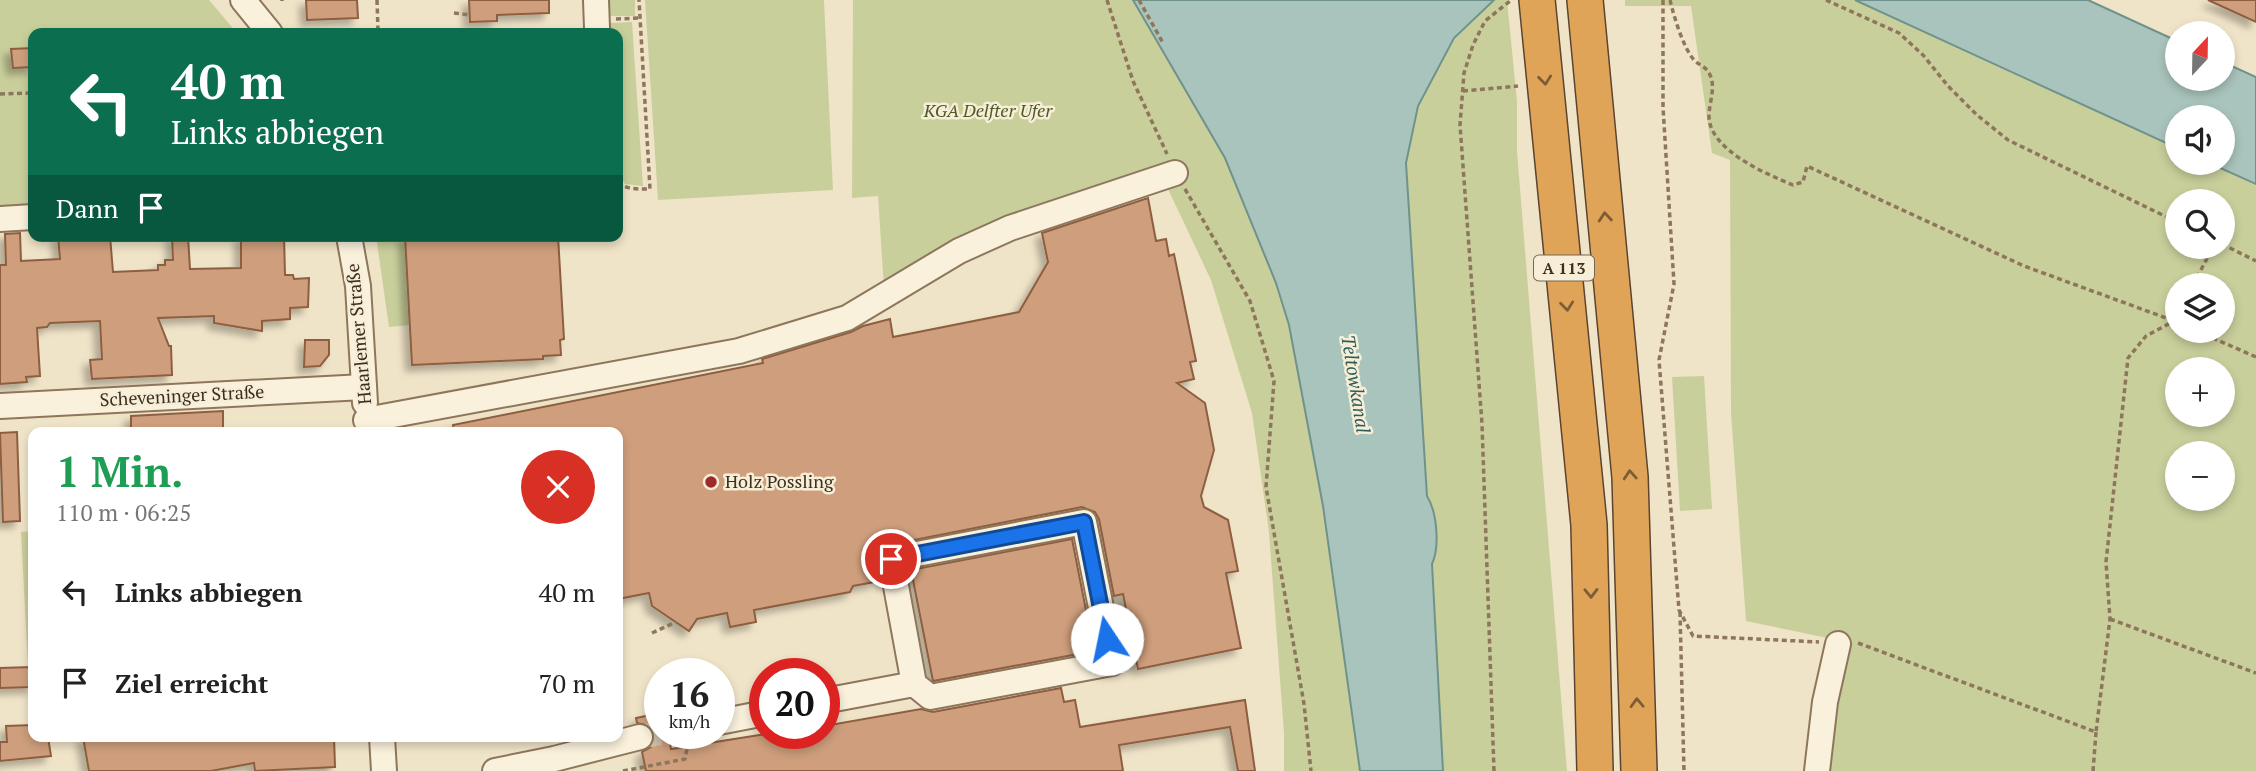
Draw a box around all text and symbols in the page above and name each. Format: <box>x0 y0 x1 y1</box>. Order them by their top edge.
north arrow <box>2165 21 2235 91</box>
map controls <box>2165 21 2235 511</box>
text: 40 m <box>171 48 285 113</box>
icon: left <box>56 56 147 147</box>
one-way arrow <box>1537 75 1552 86</box>
park label: KGA Delfter Ufer <box>923 98 1053 122</box>
button: sound <box>2165 105 2235 175</box>
text: Links abbiegen <box>171 111 384 153</box>
icon: arrive <box>132 189 170 227</box>
button: search <box>2165 189 2235 259</box>
text: Dann <box>56 191 118 225</box>
one-way arrow <box>1598 212 1613 223</box>
road number: A 113 <box>1534 256 1594 280</box>
street label: Haarlemer Straße <box>340 263 376 406</box>
button: layers <box>2165 273 2235 343</box>
one-way arrow <box>1560 301 1575 312</box>
water label: Teltowkanal <box>1336 333 1377 435</box>
button: + <box>2165 357 2235 427</box>
street label: Scheveninger Straße <box>99 379 265 411</box>
button: − <box>2165 441 2235 511</box>
text: 1 Min. <box>56 443 184 499</box>
button: close <box>521 450 595 524</box>
place label: Holz Possling <box>725 469 834 493</box>
one-way arrow <box>1623 470 1638 481</box>
marker: Holz Possling <box>703 474 719 490</box>
text: 110 m · 06:25 <box>56 497 191 528</box>
pin <box>861 529 921 589</box>
icon: arrive <box>872 540 910 578</box>
icon: left <box>56 573 94 611</box>
text: Links abbiegen <box>115 575 303 609</box>
text: 40 m <box>539 575 595 609</box>
one-way arrow <box>1583 588 1599 599</box>
position arrow <box>1070 602 1144 676</box>
speed limit sign: 20 <box>749 658 840 749</box>
icon: arrive <box>56 664 94 702</box>
text: Ziel erreicht <box>115 666 268 700</box>
text: 70 m <box>539 666 595 700</box>
text: 16 <box>670 671 709 717</box>
one-way arrow <box>1630 697 1645 708</box>
text: km/h <box>669 709 710 733</box>

